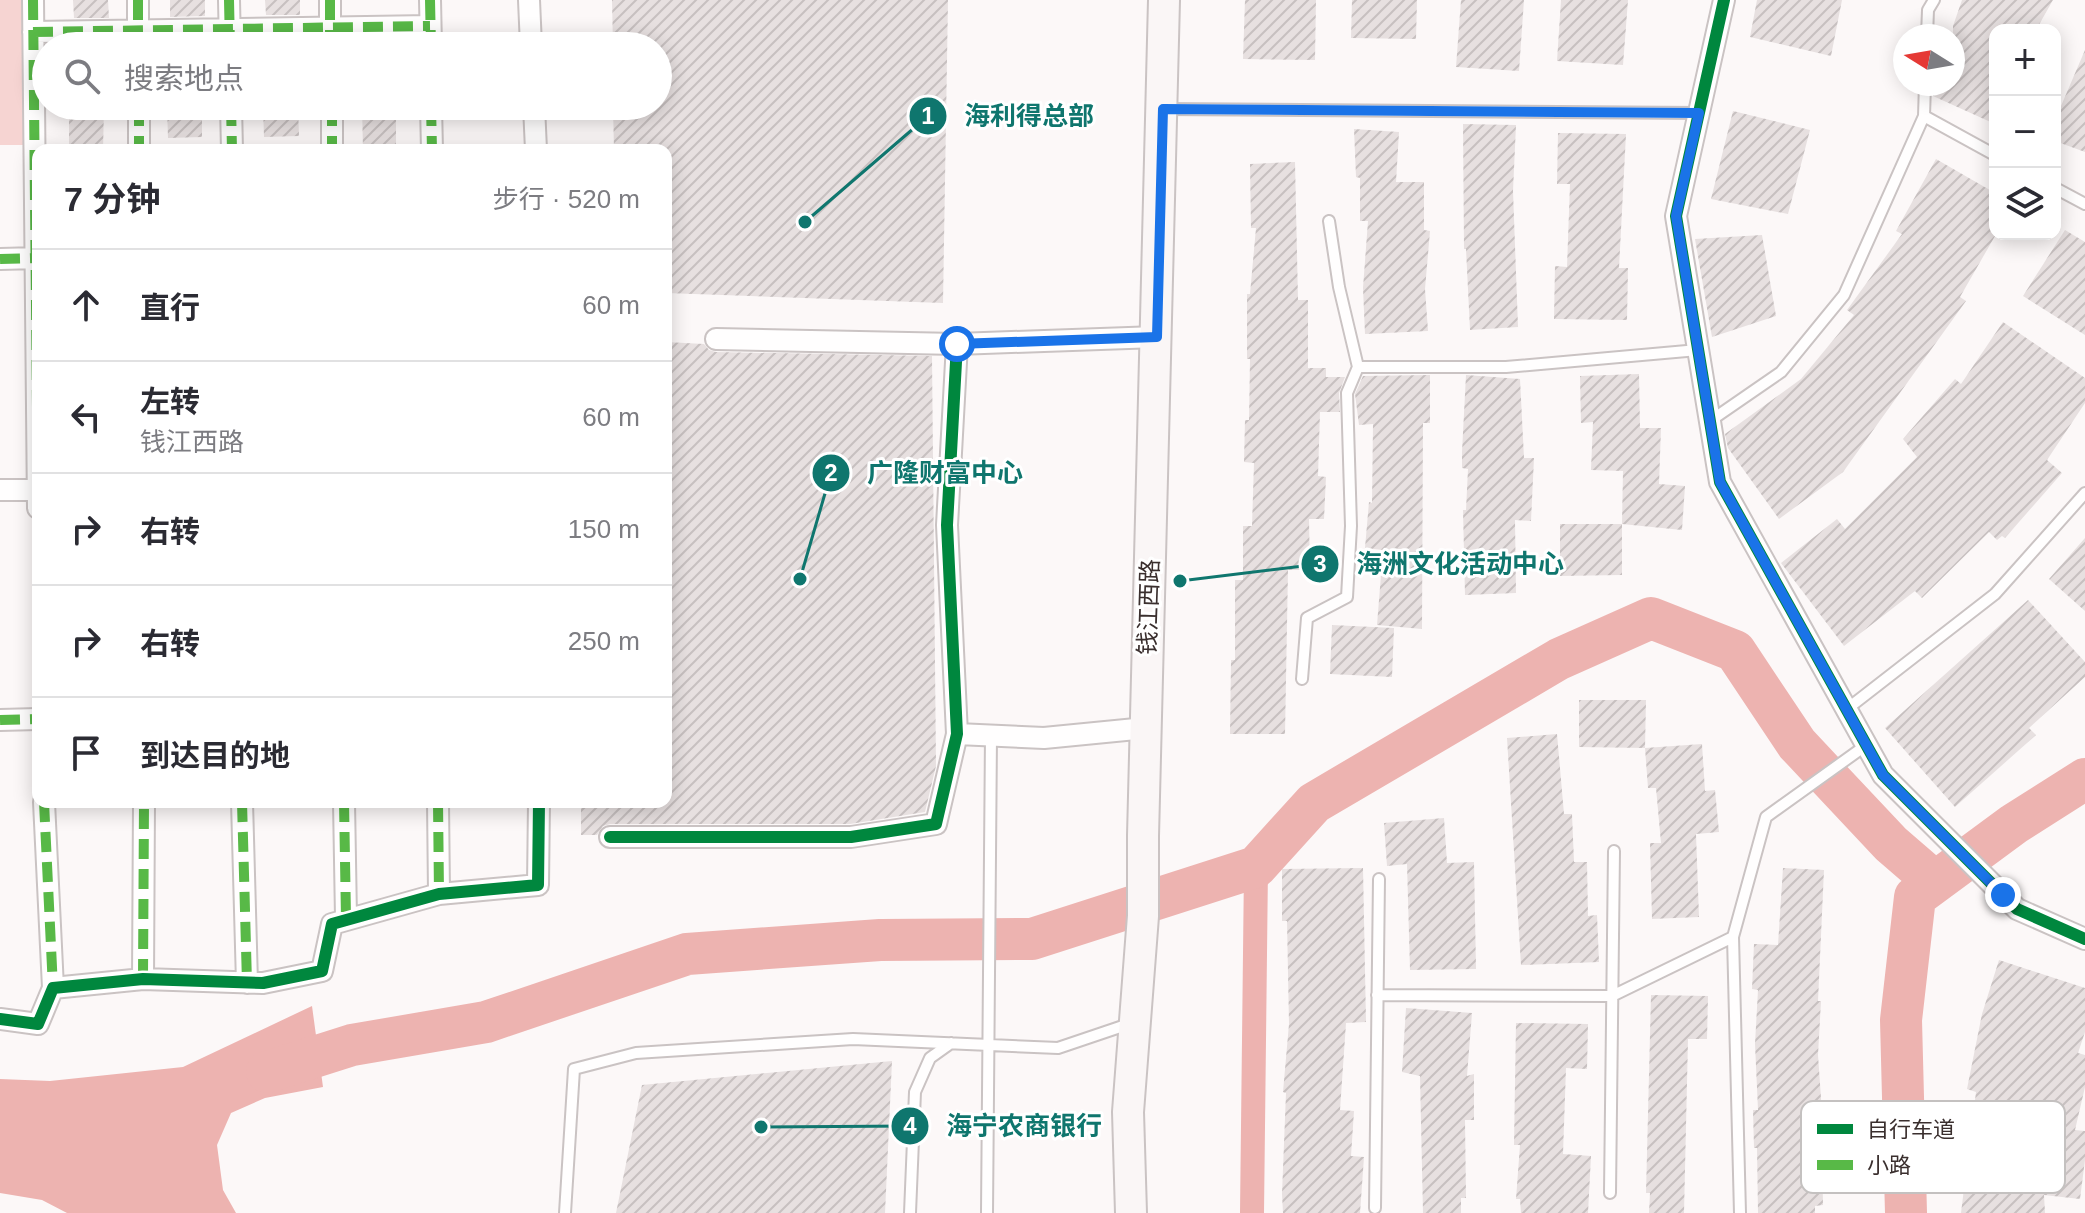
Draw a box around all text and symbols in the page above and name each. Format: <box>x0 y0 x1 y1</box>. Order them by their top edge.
north arrow <box>1893 24 1965 96</box>
map controls <box>1989 24 2061 240</box>
button: + <box>1989 24 2061 96</box>
search box <box>32 32 672 120</box>
icon: search <box>60 54 104 98</box>
text: 搜索地点 <box>124 62 244 95</box>
callout: 海利得总部 <box>908 91 1110 141</box>
button: − <box>1989 96 2061 168</box>
text: 海利得总部 <box>964 101 1094 131</box>
text: 1 <box>921 102 935 129</box>
button: layers <box>1989 168 2061 240</box>
text: 7 分钟 <box>64 180 160 218</box>
text: 步行 · 520 m <box>493 184 640 214</box>
icon: ahead <box>64 283 108 327</box>
text: 60 m <box>582 290 640 320</box>
text: 直行 <box>140 291 200 324</box>
route start <box>939 326 975 362</box>
text: 左转 <box>140 385 200 418</box>
icon: left <box>64 395 108 439</box>
text: 60 m <box>582 402 640 432</box>
text: 钱江西路 <box>140 427 244 457</box>
callout: 广隆财富中心 <box>811 448 1039 498</box>
text: 广隆财富中心 <box>867 458 1023 488</box>
text: 2 <box>824 459 838 486</box>
icon: right <box>64 507 108 551</box>
text: 150 m <box>568 514 640 544</box>
text: 右转 <box>140 515 200 548</box>
callout: 海洲文化活动中心 <box>1300 539 1580 589</box>
text: 海洲文化活动中心 <box>1356 549 1564 579</box>
text: 3 <box>1313 550 1327 577</box>
street label: 钱江西路 <box>1133 559 1164 655</box>
icon: right <box>64 619 108 663</box>
text: 250 m <box>568 626 640 656</box>
text: 右转 <box>140 627 200 660</box>
icon: arrive <box>64 731 108 775</box>
text: 到达目的地 <box>140 739 290 772</box>
route end <box>1985 877 2021 913</box>
callout: 海宁农商银行 <box>890 1101 1118 1151</box>
legend <box>1801 1101 2065 1193</box>
text: 海宁农商银行 <box>946 1111 1102 1141</box>
text: 4 <box>903 1112 917 1139</box>
text: 自行车道 <box>1867 1117 1955 1142</box>
text: 小路 <box>1867 1153 1911 1178</box>

